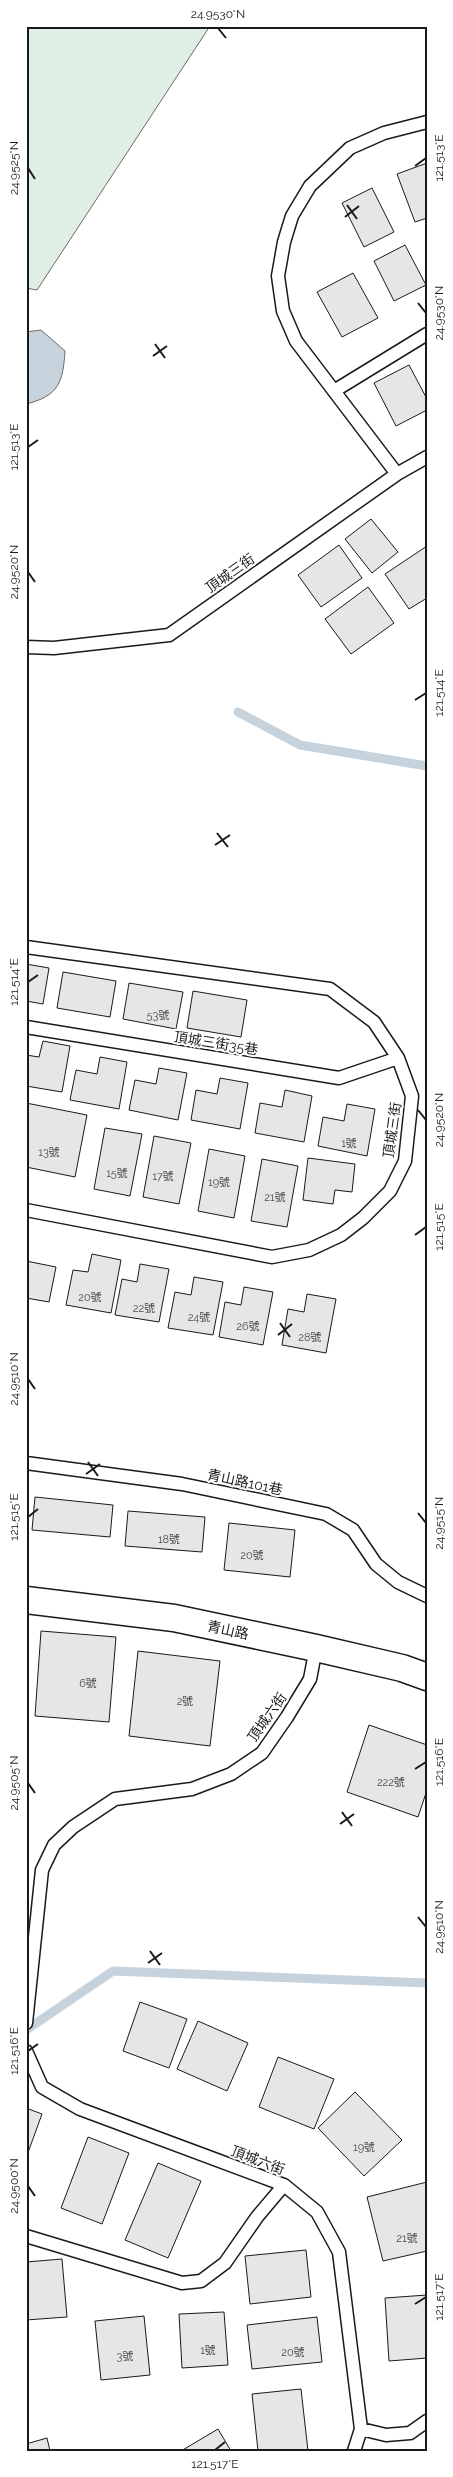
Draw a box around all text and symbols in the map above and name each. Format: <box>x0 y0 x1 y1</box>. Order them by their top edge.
text: 24.9530°N <box>191 7 245 21</box>
text: 121.513°E <box>432 134 446 182</box>
text: 24.9525°N <box>7 141 21 195</box>
text: 24.9530°N <box>432 286 446 340</box>
text: 121.513°E <box>7 423 21 471</box>
text: 24.9520°N <box>7 545 21 599</box>
street label: 頂城三街 <box>202 550 258 596</box>
text: 121.514°E <box>432 669 446 717</box>
text: 121.514°E <box>7 958 21 1006</box>
house number: 53號 <box>147 1009 169 1022</box>
street label: 頂城三街35巷 <box>173 1028 259 1058</box>
text: 24.9520°N <box>432 1093 446 1147</box>
street label: 頂城三街 <box>380 1101 404 1159</box>
house number: 1號 <box>341 1137 357 1150</box>
house number: 13號 <box>38 1146 60 1159</box>
house number: 15號 <box>106 1167 128 1180</box>
house number: 17號 <box>152 1170 174 1183</box>
house number: 19號 <box>208 1176 230 1189</box>
house number: 21號 <box>264 1191 286 1204</box>
text: 121.515°E <box>432 1203 446 1251</box>
house number: 20號 <box>78 1291 102 1304</box>
house number: 22號 <box>133 1302 155 1315</box>
house number: 24號 <box>188 1311 210 1324</box>
house number: 26號 <box>236 1320 260 1333</box>
house number: 28號 <box>298 1331 322 1344</box>
text: 24.9510°N <box>7 1352 21 1406</box>
street label: 青山路101巷 <box>206 1466 284 1498</box>
text: 121.515°E <box>7 1493 21 1541</box>
text: 24.9515°N <box>432 1497 446 1549</box>
house number: 18號 <box>158 1533 180 1546</box>
house number: 20號 <box>240 1549 264 1562</box>
street label: 青山路 <box>206 1618 250 1642</box>
house number: 6號 <box>79 1677 97 1690</box>
street label: 頂城六街 <box>244 1689 290 1745</box>
house number: 2號 <box>177 1695 193 1708</box>
text: 121.516°E <box>432 1738 446 1786</box>
text: 24.9505°N <box>7 1756 21 1810</box>
house number: 222號 <box>377 1776 405 1789</box>
text: 24.9510°N <box>432 1900 446 1954</box>
text: 121.516°E <box>7 2027 21 2075</box>
house number: 19號 <box>353 2141 375 2154</box>
street label: 頂城六街 <box>229 2142 287 2178</box>
text: 24.9500°N <box>7 2158 21 2214</box>
house number: 21號 <box>396 2232 418 2245</box>
text: 121.517°E <box>432 2273 446 2321</box>
house number: 1號 <box>200 2344 216 2357</box>
house number: 20號 <box>281 2346 305 2359</box>
house number: 3號 <box>117 2350 133 2363</box>
text: 121.517°E <box>191 2457 239 2471</box>

